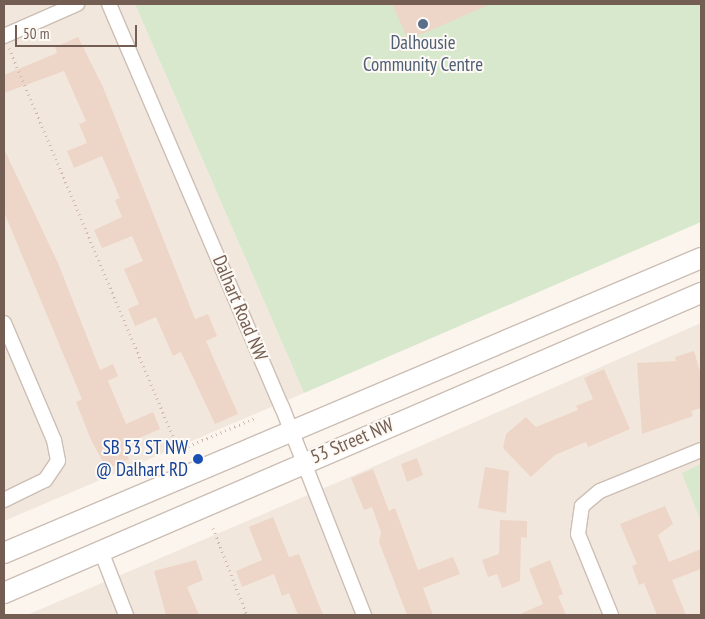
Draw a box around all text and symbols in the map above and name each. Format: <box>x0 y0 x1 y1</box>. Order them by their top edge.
scale bar <box>18 15 140 47</box>
marker: Dalhousie Community Centre <box>417 18 429 30</box>
text: 50 m <box>23 24 49 43</box>
place label: Dalhousie Community Centre <box>363 32 483 76</box>
street label: Dalhart Road NW <box>208 252 272 364</box>
street label: 53 Street NW <box>307 413 397 469</box>
place label: SB 53 ST NW @ Dalhart RD <box>96 437 188 481</box>
marker: SB 53 ST NW @ Dalhart RD <box>192 453 204 465</box>

